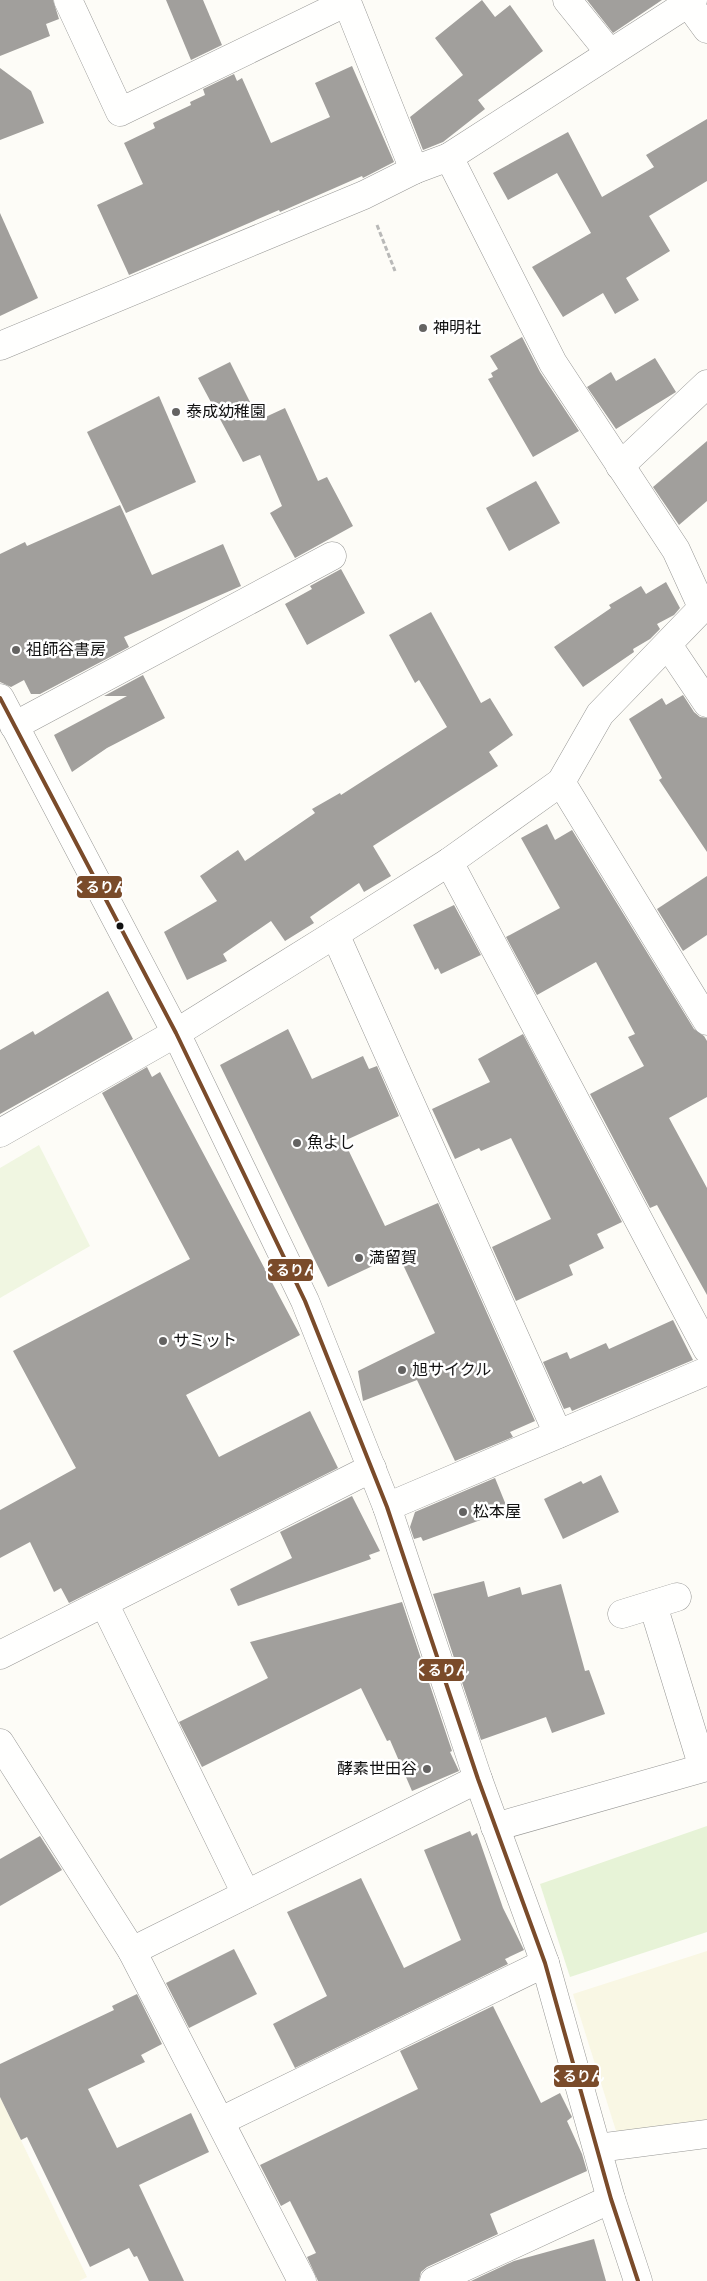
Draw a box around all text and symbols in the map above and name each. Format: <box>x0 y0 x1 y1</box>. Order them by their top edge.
place label: 神明社 <box>433 316 481 340</box>
marker: 神明社 <box>417 322 429 334</box>
place label: 泰成幼稚園 <box>186 400 266 424</box>
marker: 泰成幼稚園 <box>170 406 182 418</box>
place label: 祖師谷書房 <box>26 638 106 662</box>
marker: 祖師谷書房 <box>10 644 22 656</box>
line badge: くるりん <box>76 875 123 899</box>
text: くるりん <box>72 877 128 898</box>
unlabelled marker <box>115 921 125 931</box>
place label: 魚よし <box>307 1131 355 1155</box>
marker: 魚よし <box>291 1137 303 1149</box>
place label: 満留賀 <box>369 1246 417 1270</box>
marker: 満留賀 <box>353 1252 365 1264</box>
line badge: くるりん <box>267 1258 314 1282</box>
text: くるりん <box>262 1260 318 1281</box>
place label: サミット <box>173 1329 237 1353</box>
marker: サミット <box>157 1335 169 1347</box>
place label: 旭サイクル <box>412 1358 491 1382</box>
marker: 旭サイクル <box>396 1364 408 1376</box>
place label: 松本屋 <box>473 1500 521 1524</box>
marker: 松本屋 <box>457 1506 469 1518</box>
line badge: くるりん <box>418 1658 465 1682</box>
text: くるりん <box>414 1660 470 1681</box>
place label: 酵素世田谷 <box>337 1757 417 1781</box>
marker: 酵素世田谷 <box>421 1763 433 1775</box>
line badge: くるりん <box>553 2064 600 2088</box>
text: くるりん <box>549 2066 605 2087</box>

